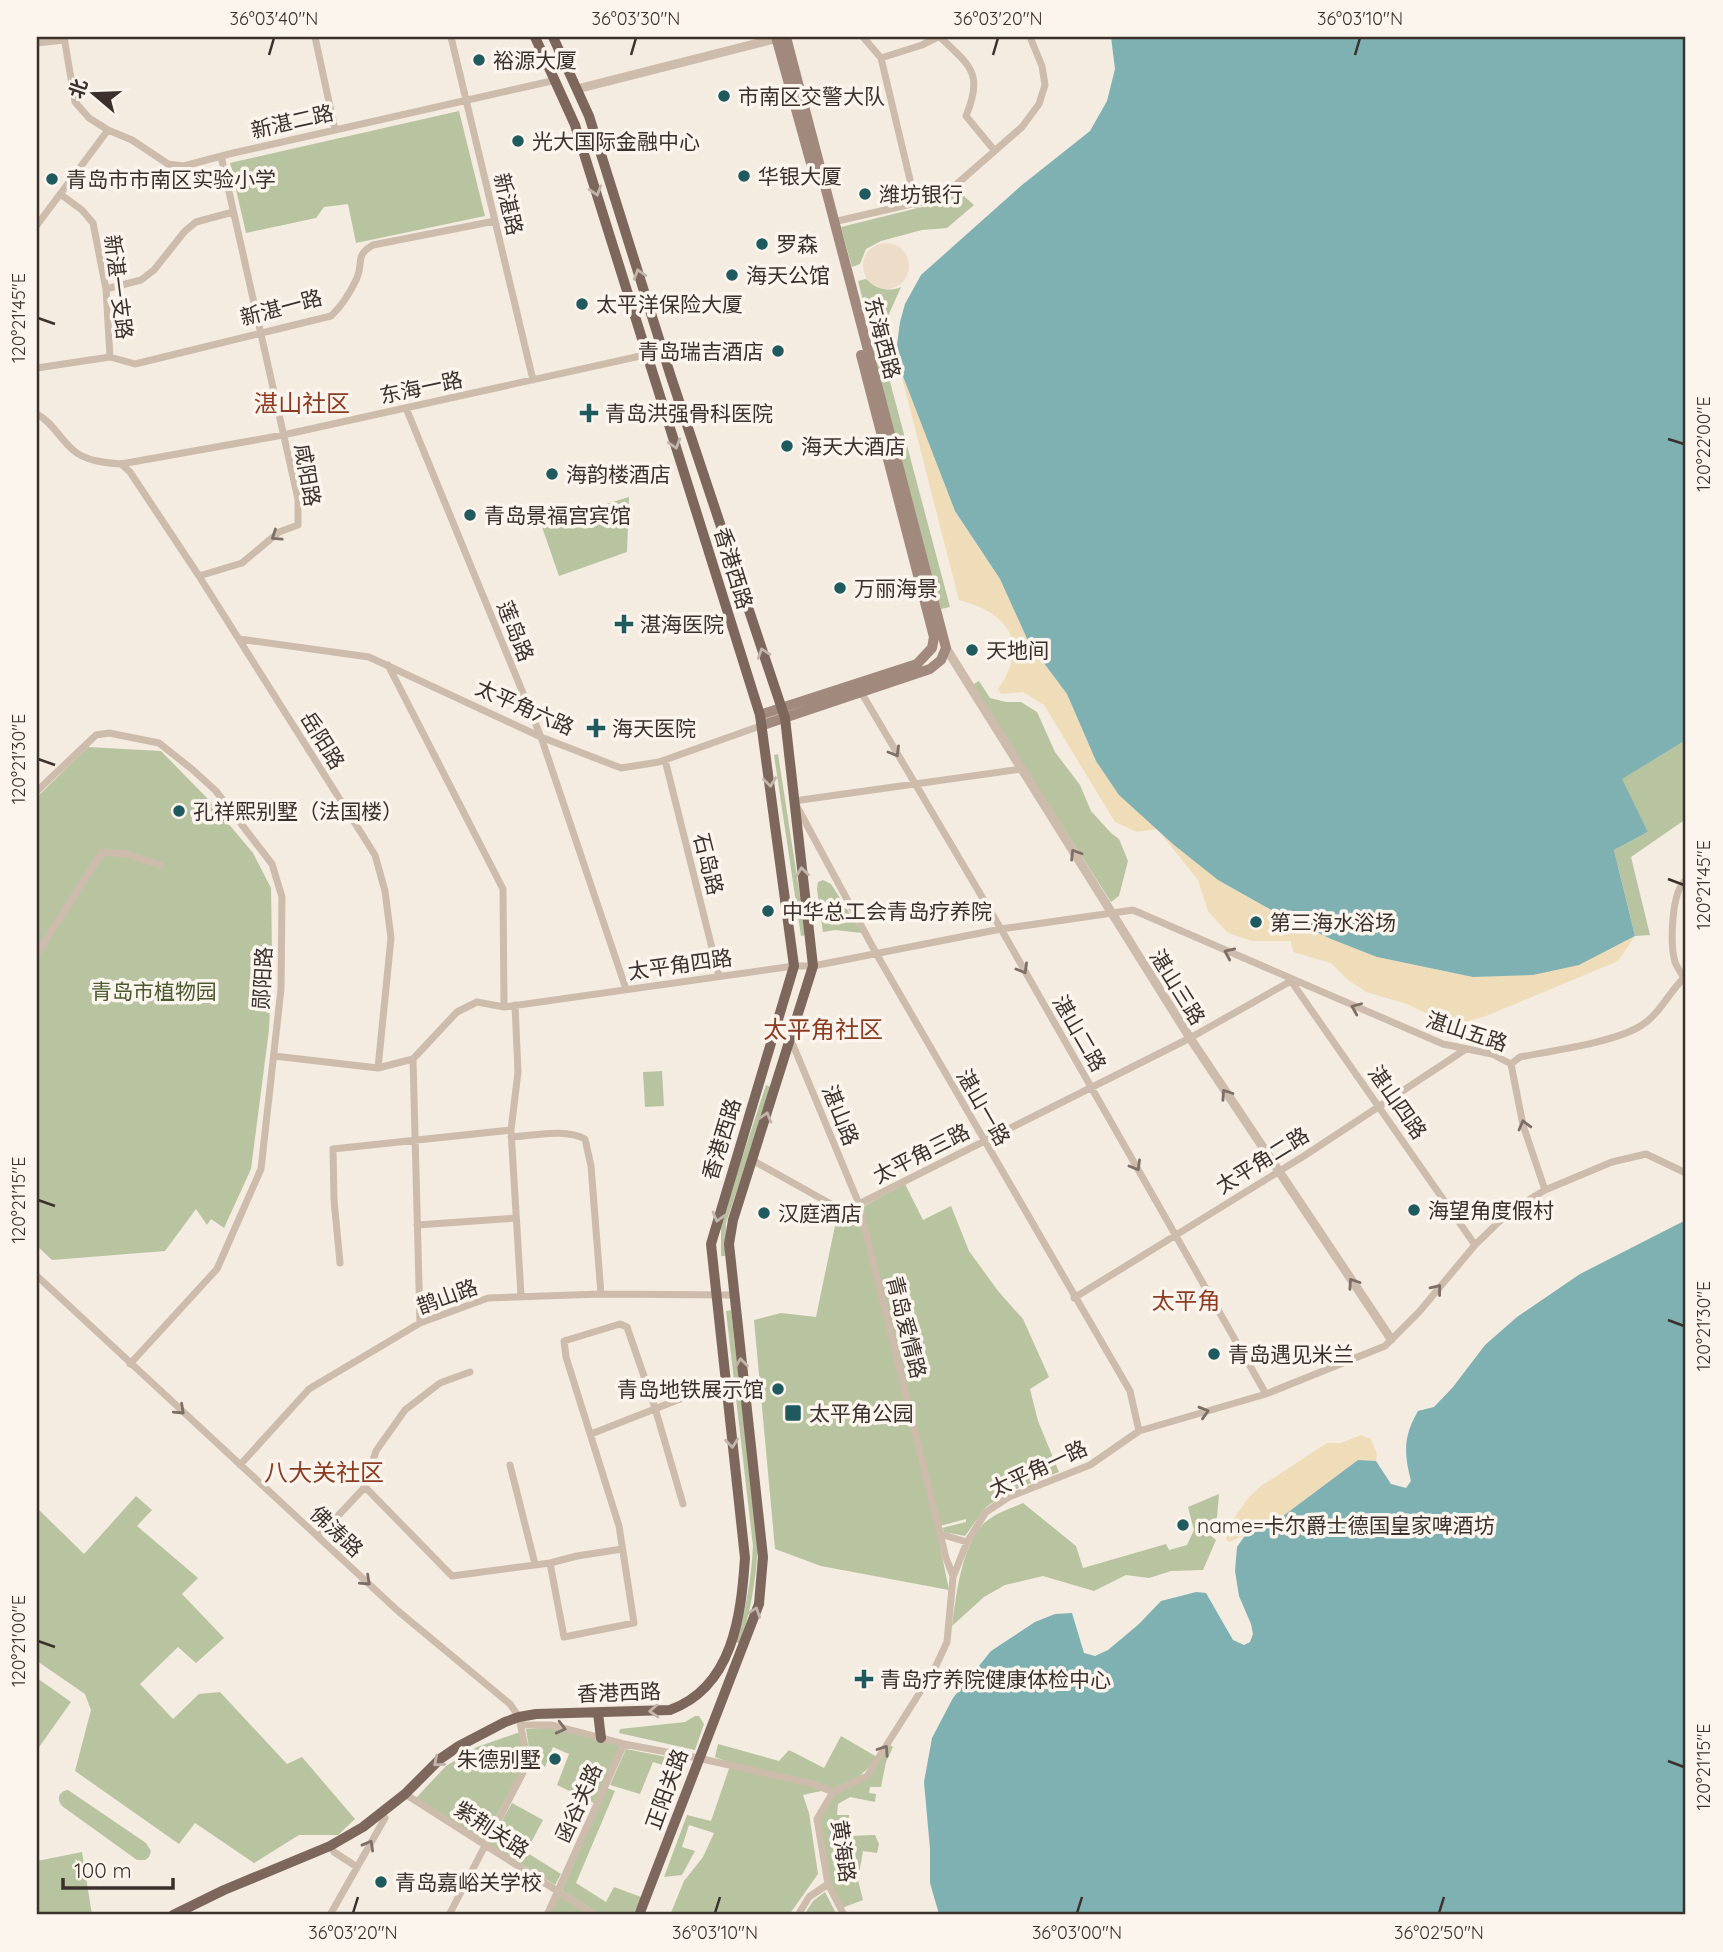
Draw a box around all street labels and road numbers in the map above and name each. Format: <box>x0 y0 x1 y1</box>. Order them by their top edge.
street label: 新湛二路 <box>248 99 336 143</box>
street label: 新湛路 <box>489 170 529 238</box>
street label: 新湛一支路 <box>100 233 138 341</box>
street label: 新湛一路 <box>237 284 325 330</box>
street label: 东海西路 <box>860 294 906 382</box>
street label: 东海一路 <box>377 366 465 408</box>
street label: 咸阳路 <box>290 442 326 508</box>
street label: 香港西路 <box>709 524 759 612</box>
street label: 莲岛路 <box>492 597 540 665</box>
street label: 太平角六路 <box>472 674 578 740</box>
street label: 岳阳路 <box>295 706 351 774</box>
street label: 石岛路 <box>689 830 729 898</box>
street label: 太平角四路 <box>626 944 734 984</box>
street label: 湛山三路 <box>1145 944 1211 1030</box>
street label: 郧阳路 <box>247 946 277 1010</box>
street label: 湛山二路 <box>1048 990 1112 1076</box>
street label: 湛山五路 <box>1423 1006 1511 1056</box>
street label: 湛山四路 <box>1363 1060 1433 1144</box>
street label: 湛山一路 <box>952 1064 1016 1150</box>
street label: 湛山路 <box>817 1081 865 1149</box>
street label: 香港西路 <box>696 1095 746 1183</box>
street label: 太平角三路 <box>868 1118 974 1188</box>
street label: 太平角二路 <box>1211 1121 1313 1199</box>
street label: 鹊山路 <box>413 1273 481 1319</box>
street label: 青岛爱情路 <box>882 1273 932 1381</box>
street label: 太平角一路 <box>985 1434 1091 1502</box>
street label: 佛涛路 <box>305 1500 369 1562</box>
street label: 香港西路 <box>577 1678 661 1706</box>
street label: 正阳关路 <box>639 1745 693 1833</box>
street label: 函谷关路 <box>549 1759 607 1847</box>
street label: 紫荆关路 <box>450 1795 534 1863</box>
street label: 黄海路 <box>827 1818 861 1884</box>

